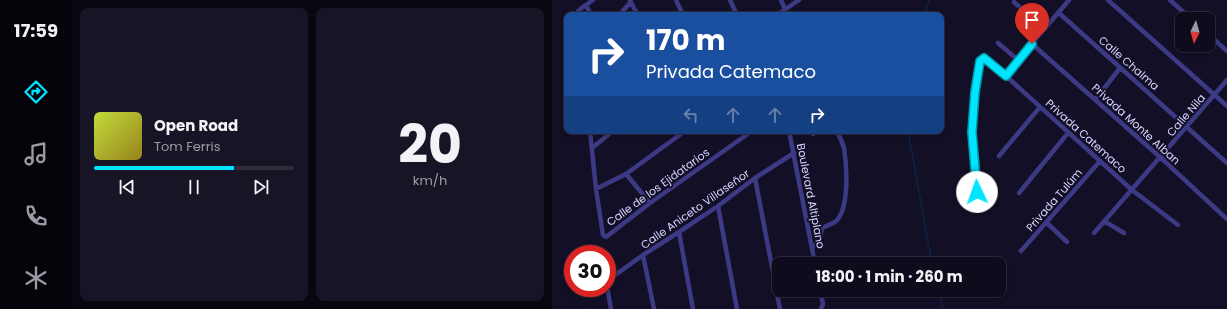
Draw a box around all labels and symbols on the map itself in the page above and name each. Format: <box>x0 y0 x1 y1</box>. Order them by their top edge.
pin <box>1015 3 1049 44</box>
north arrow <box>1175 12 1215 52</box>
street label: Calle Chalma <box>1095 32 1163 94</box>
street label: Privada Monte Alban <box>1088 80 1184 168</box>
street label: Calle Nila <box>1163 90 1209 140</box>
street label: Privada Catemaco <box>1042 95 1130 177</box>
street label: Boulevard Altiplano <box>793 142 829 250</box>
street label: Calle de los Ejidatarios <box>603 144 713 230</box>
street label: Calle Aniceto Villaseñor <box>637 165 753 253</box>
street label: Privada Tulúm <box>1022 165 1086 235</box>
position arrow <box>956 171 998 213</box>
speed limit sign: 30 <box>564 245 616 297</box>

